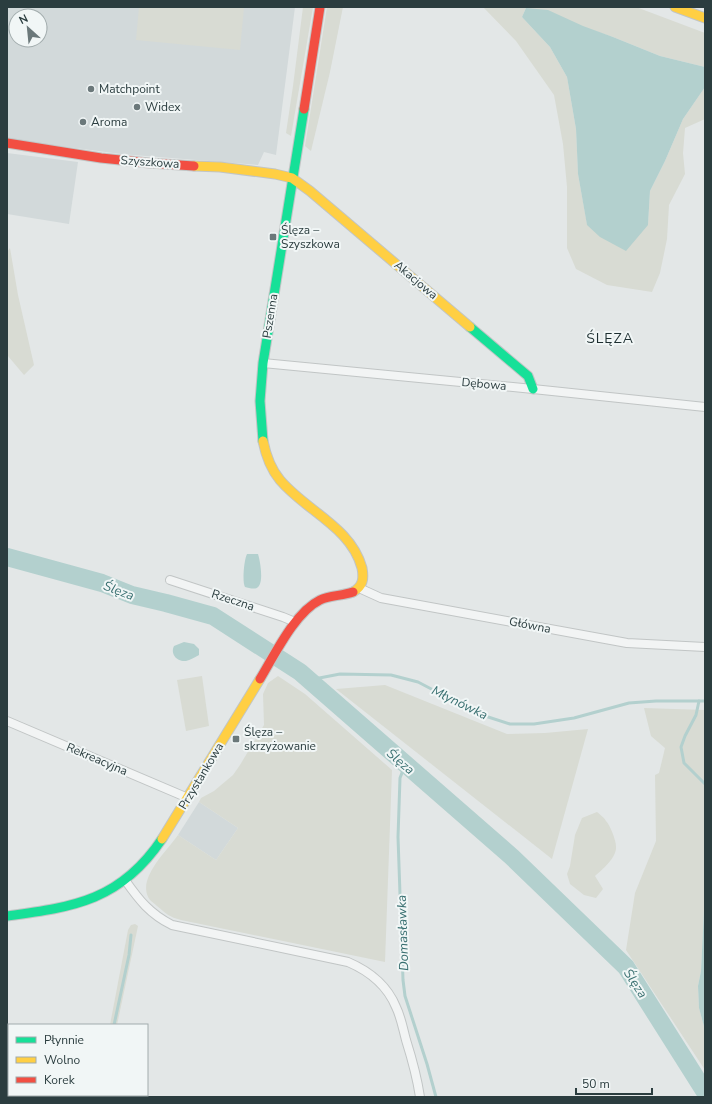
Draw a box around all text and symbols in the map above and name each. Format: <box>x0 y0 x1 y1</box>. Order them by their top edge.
north arrow <box>8 8 48 48</box>
text: N <box>17 11 31 28</box>
place label: Matchpoint <box>99 81 160 97</box>
marker: Matchpoint <box>86 84 96 94</box>
place label: Widex <box>145 99 181 115</box>
marker: Widex <box>132 102 142 112</box>
place label: Aroma <box>91 114 127 130</box>
marker: Aroma <box>78 117 88 127</box>
street label: Szyszkowa <box>120 152 180 172</box>
place label: Ślęza – Szyszkowa <box>281 222 340 252</box>
marker: Ślęza – Szyszkowa <box>268 232 278 242</box>
street label: Akacjowa <box>391 257 441 303</box>
street label: Pszenna <box>259 293 281 339</box>
district label: ŚLĘZA <box>586 329 634 348</box>
street label: Dębowa <box>461 374 507 394</box>
water label: Ślęza <box>101 576 137 605</box>
street label: Rzeczna <box>210 586 256 614</box>
street label: Główna <box>508 613 552 637</box>
water label: Młynówka <box>429 682 491 724</box>
place label: Ślęza – skrzyżowanie <box>244 724 316 754</box>
marker: Ślęza – skrzyżowanie <box>231 734 241 744</box>
street label: Rekreacyjna <box>64 739 130 779</box>
street label: Przystankowa <box>175 740 227 812</box>
water label: Ślęza <box>383 744 419 779</box>
water label: Domasławka <box>393 895 413 971</box>
water label: Ślęza <box>619 965 652 1002</box>
legend <box>8 1024 148 1096</box>
text: Płynnie <box>44 1032 84 1048</box>
text: Wolno <box>44 1052 81 1068</box>
scale bar <box>576 1070 652 1096</box>
text: Korek <box>44 1072 76 1088</box>
text: 50 m <box>582 1076 610 1092</box>

